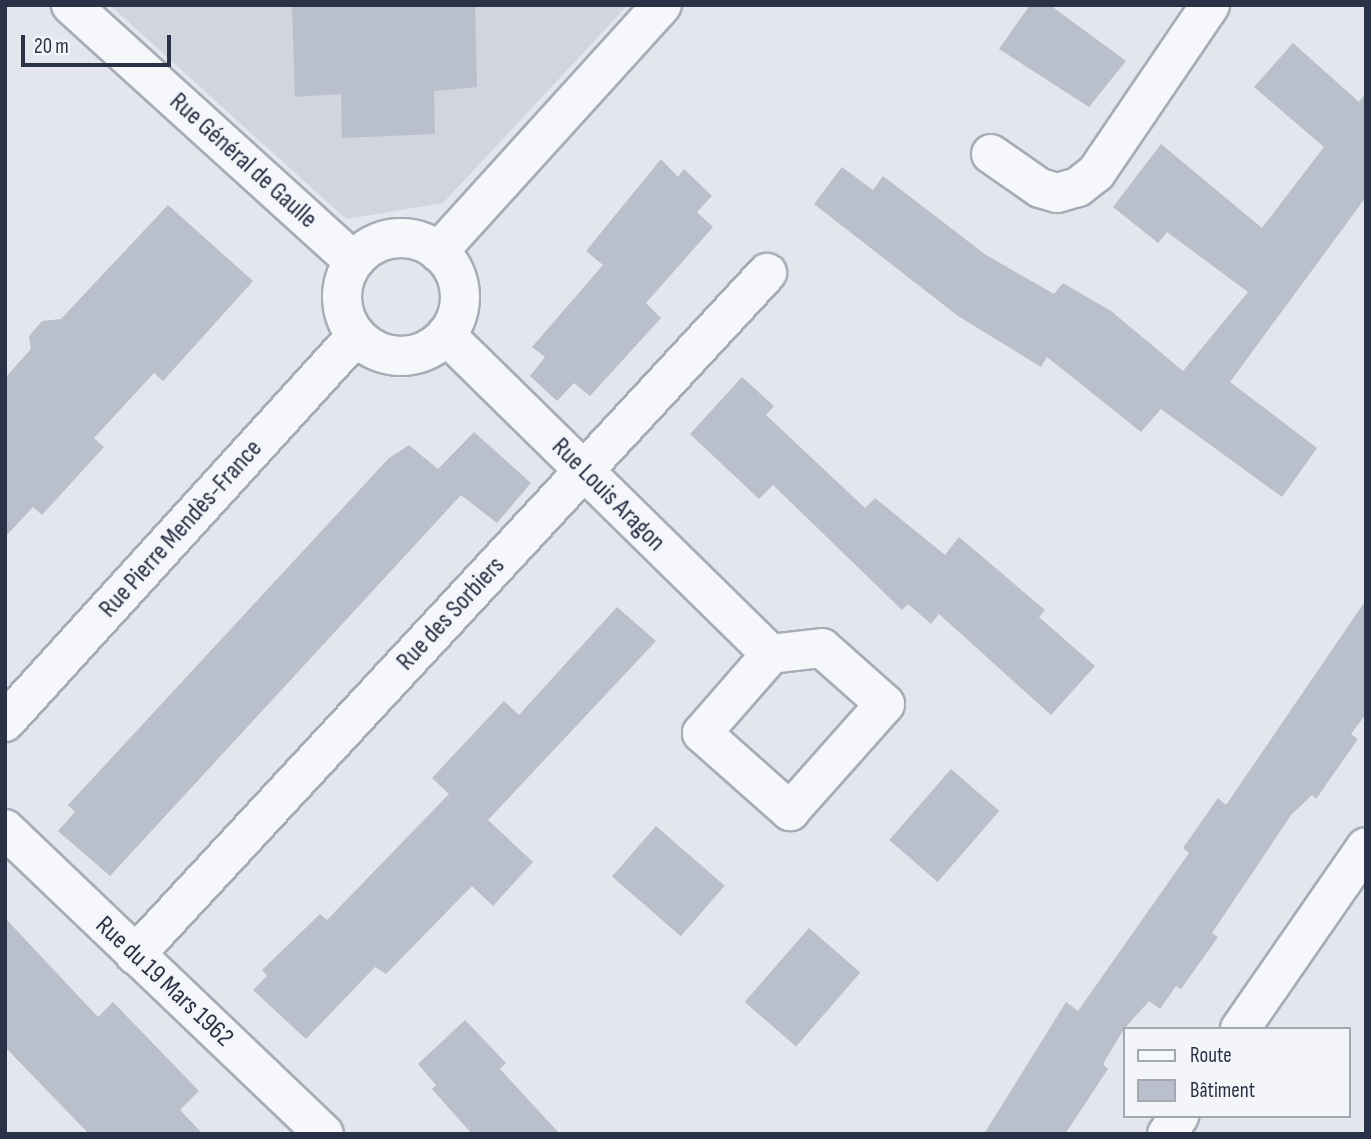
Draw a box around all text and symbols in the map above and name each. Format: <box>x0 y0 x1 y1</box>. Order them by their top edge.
scale bar <box>24 21 175 65</box>
text: 20 m <box>34 34 69 59</box>
street label: Rue Général de Gaulle <box>163 87 323 235</box>
street label: Rue Louis Aragon <box>545 432 671 558</box>
street label: Rue Pierre Mendès-France <box>93 434 269 624</box>
street label: Rue des Sorbiers <box>390 551 512 677</box>
street label: Rue du 19 Mars 1962 <box>89 910 239 1054</box>
legend <box>1122 1027 1350 1118</box>
text: Route <box>1190 1043 1232 1068</box>
text: Bâtiment <box>1190 1078 1255 1103</box>

